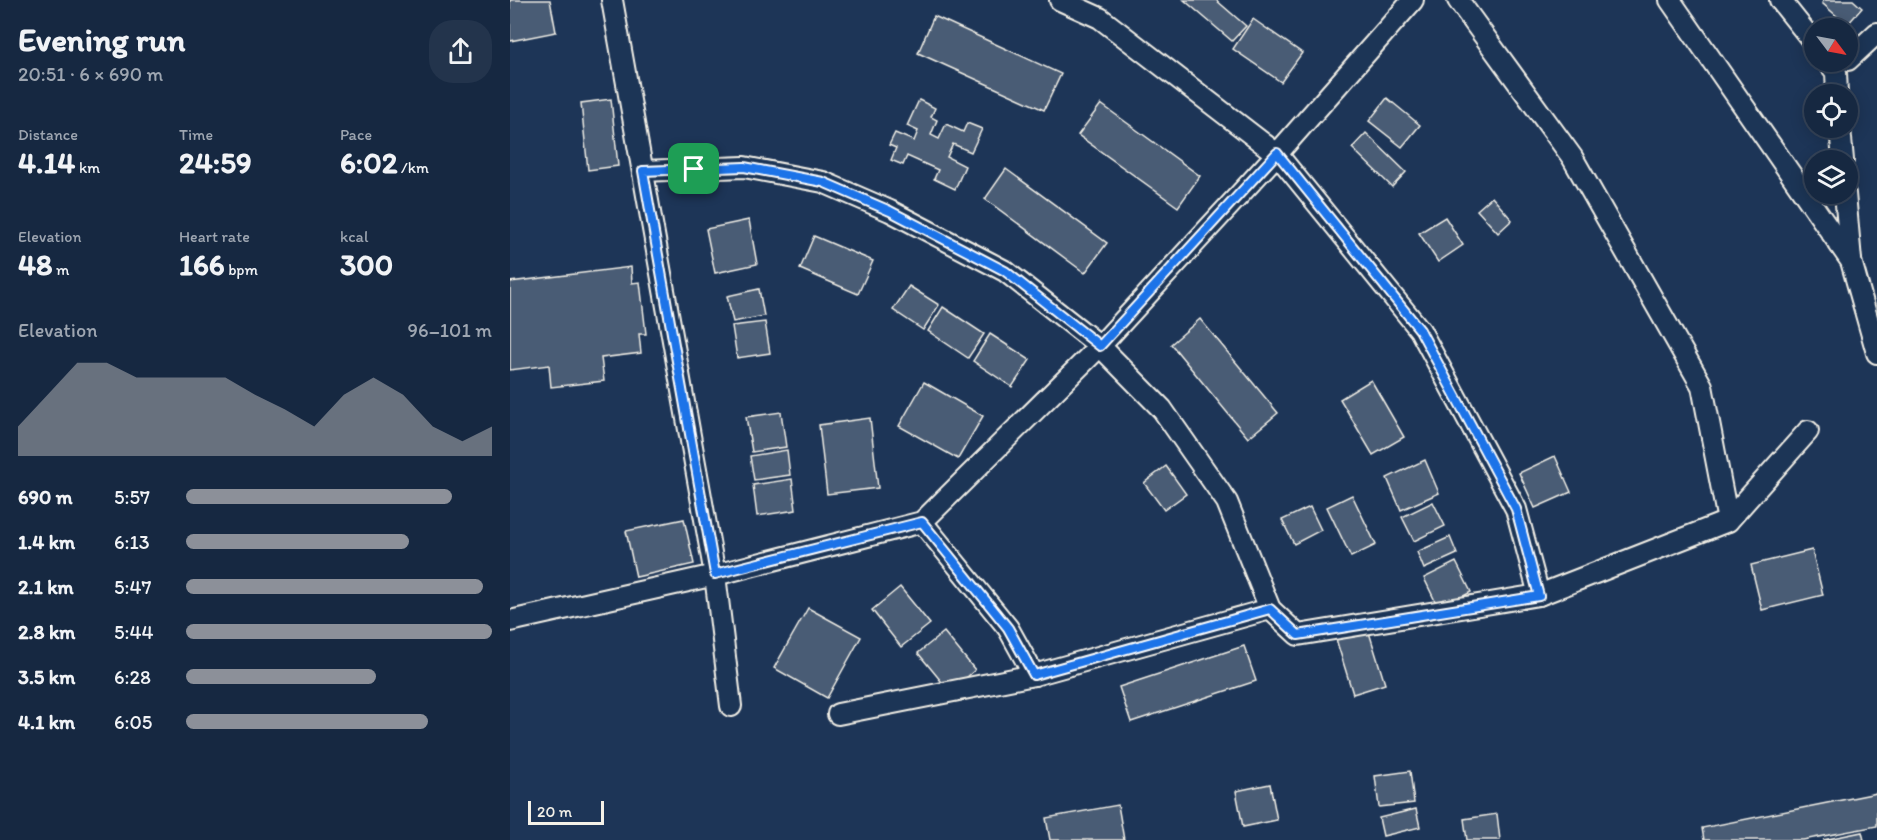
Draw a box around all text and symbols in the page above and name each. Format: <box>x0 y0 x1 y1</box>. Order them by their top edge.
north arrow <box>1804 18 1858 72</box>
map controls <box>1804 18 1858 204</box>
text: Evening run <box>18 20 185 59</box>
button: share <box>429 20 492 83</box>
text: 20:51 · 6 × 690 m <box>18 62 163 86</box>
button: locate <box>1804 84 1858 138</box>
text: Distance <box>18 125 78 144</box>
text: Time <box>179 125 213 144</box>
text: Pace <box>340 125 372 144</box>
pin <box>668 143 719 194</box>
text: 4.14 <box>18 144 75 181</box>
text: 24:59 <box>179 144 252 181</box>
text: 6:02 <box>340 144 397 181</box>
button: layers <box>1804 150 1858 204</box>
icon: arrive <box>677 152 710 185</box>
text: km <box>75 158 100 177</box>
text: /km <box>397 158 429 177</box>
text: Elevation <box>18 227 82 246</box>
text: Heart rate <box>179 227 250 246</box>
text: kcal <box>340 227 368 246</box>
text: 48 <box>18 246 52 283</box>
text: 166 <box>179 246 225 283</box>
text: 300 <box>340 246 393 283</box>
text: m <box>52 260 70 279</box>
text: bpm <box>225 260 258 279</box>
text: Elevation <box>18 318 97 342</box>
text: 96–101 m <box>408 318 492 342</box>
text: 690 m <box>18 485 73 509</box>
text: 5:57 <box>114 485 150 509</box>
text: 1.4 km <box>18 530 75 554</box>
text: 6:13 <box>114 530 150 554</box>
text: 2.1 km <box>18 575 74 599</box>
text: 5:47 <box>114 575 151 599</box>
text: 2.8 km <box>18 620 75 644</box>
text: 5:44 <box>114 620 153 644</box>
text: 3.5 km <box>18 665 75 689</box>
text: 6:28 <box>114 665 151 689</box>
text: 4.1 km <box>18 710 75 734</box>
text: 6:05 <box>114 710 152 734</box>
scale bar <box>528 798 604 826</box>
text: 20 m <box>537 802 572 821</box>

